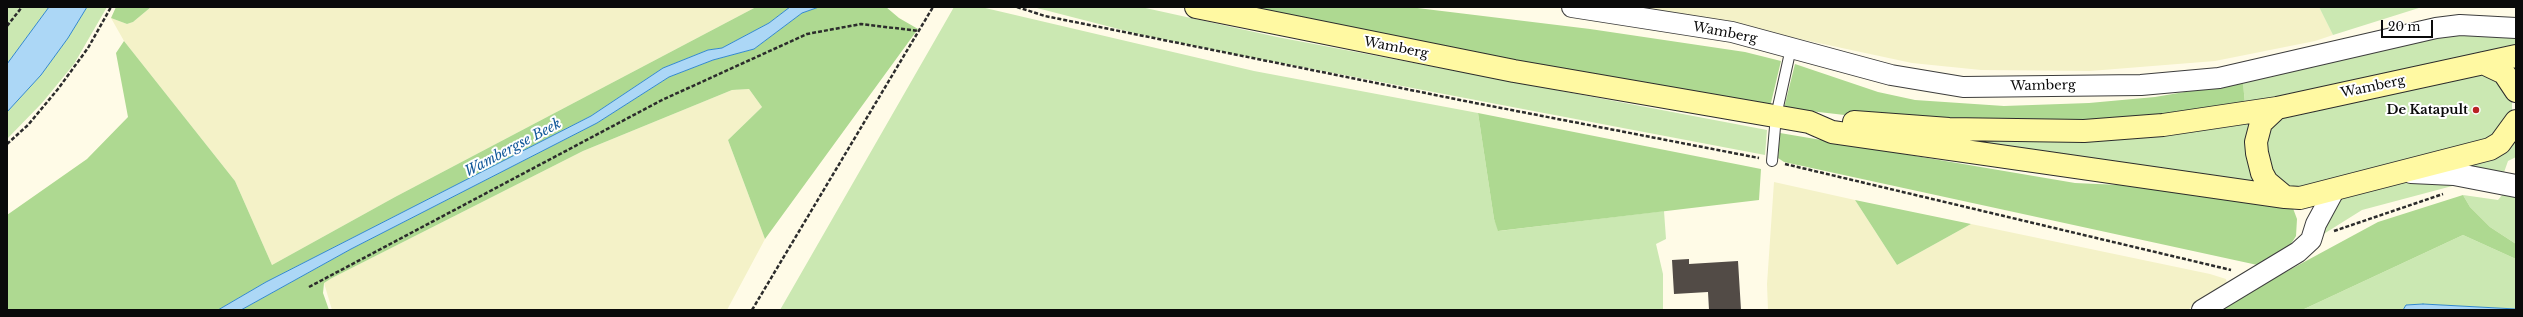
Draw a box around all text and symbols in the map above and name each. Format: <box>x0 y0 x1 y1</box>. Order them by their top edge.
scale bar <box>2383 12 2435 38</box>
street label: Wamberg <box>1691 19 1759 47</box>
text: 20 m <box>2388 19 2420 34</box>
street label: Wamberg <box>1362 34 1430 62</box>
street label: Wamberg <box>2339 73 2407 101</box>
street label: Wamberg <box>2010 78 2076 94</box>
place label: De Katapult <box>2387 102 2468 118</box>
marker: De Katapult <box>2471 105 2481 115</box>
water label: Wambergse Beek <box>462 115 564 181</box>

